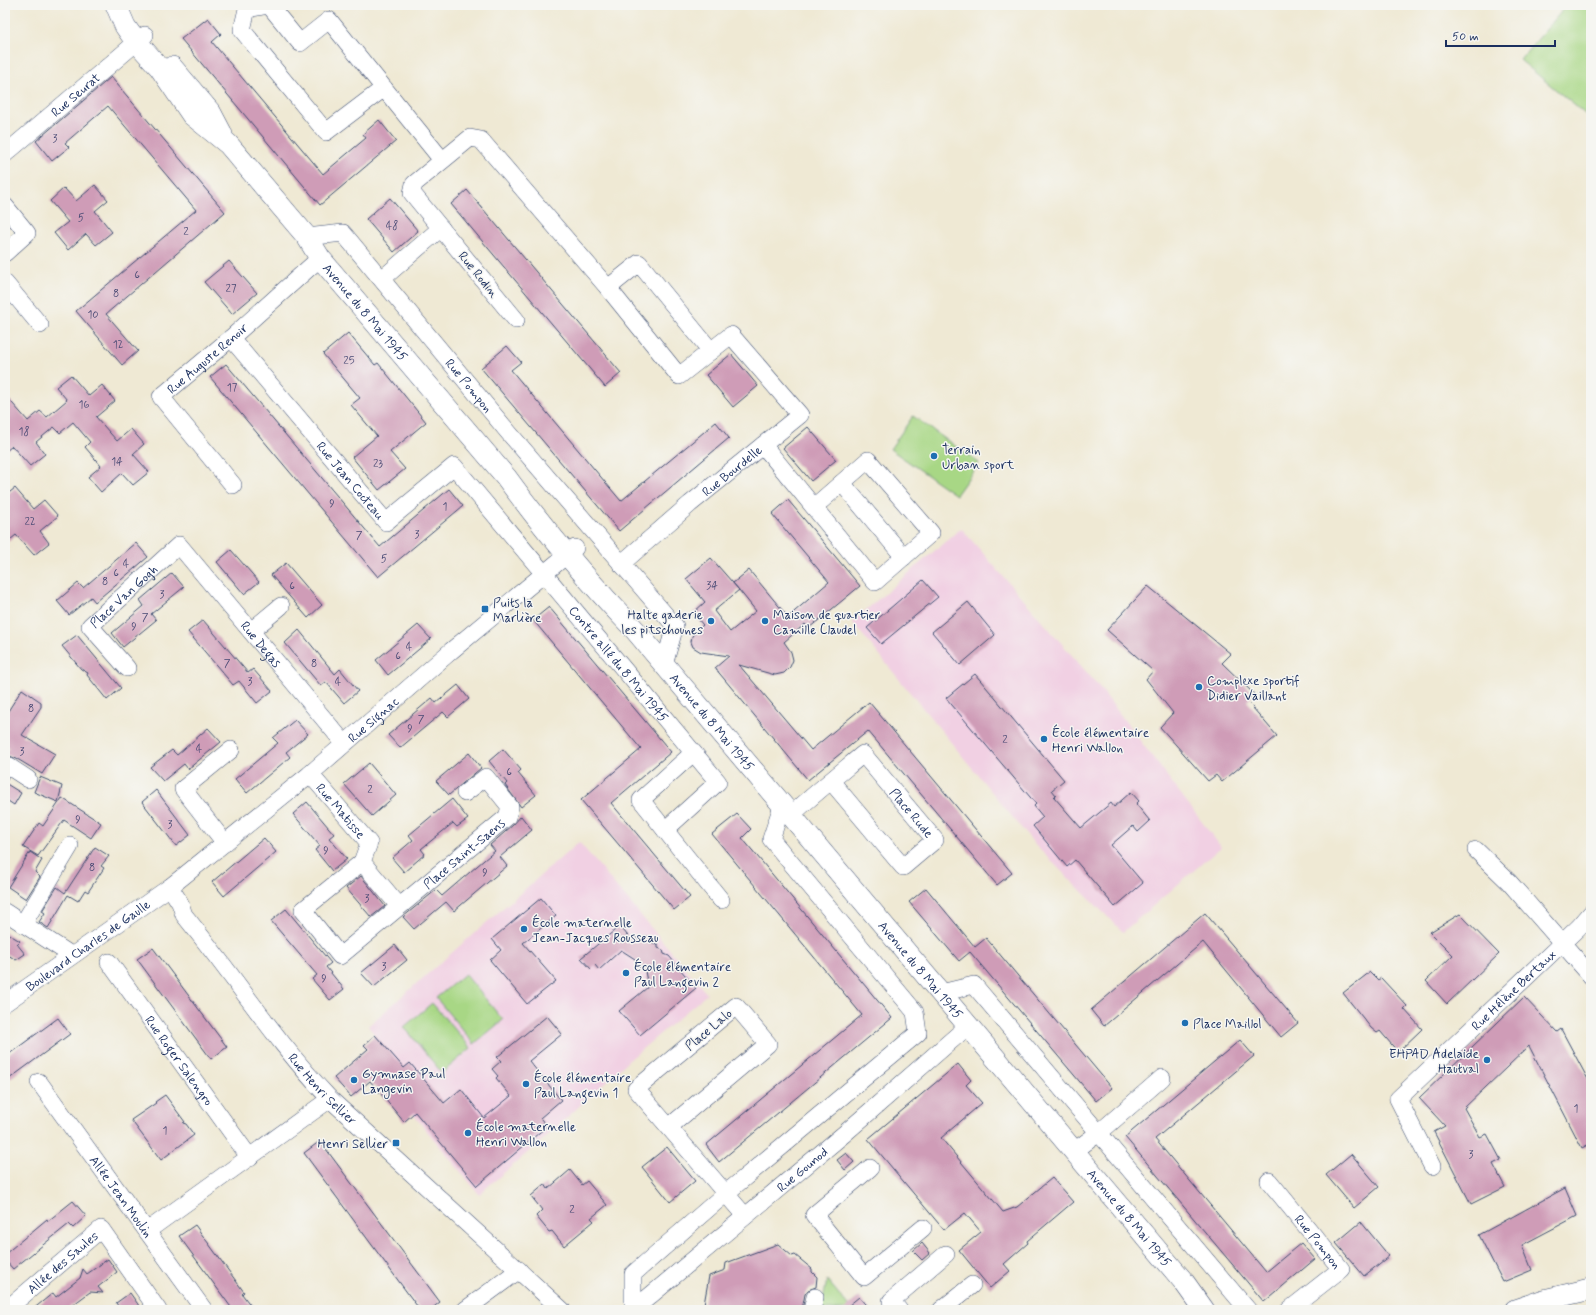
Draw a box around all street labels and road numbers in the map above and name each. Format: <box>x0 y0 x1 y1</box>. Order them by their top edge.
street label: Rue Seurat <box>48 70 104 121</box>
street label: Rue Rodin <box>454 248 502 302</box>
street label: Avenue du 8 Mai 1945 <box>318 260 411 365</box>
street label: Rue Auguste Renoir <box>164 319 253 398</box>
street label: Rue Pompon <box>441 356 496 417</box>
street label: Rue Jean Cocteau <box>312 439 388 524</box>
street label: Rue Bourdelle <box>699 442 766 501</box>
street label: Place Van Gogh <box>87 561 162 632</box>
street label: Contre allé du 8 Mai 1945 <box>564 603 671 726</box>
street label: Rue Degas <box>236 618 284 671</box>
street label: Avenue du 8 Mai 1945 <box>665 670 757 775</box>
street label: Rue Signac <box>345 694 403 747</box>
street label: Rue Matisse <box>312 780 369 843</box>
street label: Place Rude <box>885 785 937 842</box>
street label: Place Saint-Saens <box>420 815 509 893</box>
street label: Boulevard Charles de Gaulle <box>23 896 154 996</box>
street label: Avenue du 8 Mai 1945 <box>874 918 966 1023</box>
street label: Rue Hélène Bertaux <box>1468 946 1560 1035</box>
street label: Place Lalo <box>682 1005 736 1055</box>
street label: Rue Roger Salengro <box>140 1013 216 1109</box>
street label: Rue Henri Sellier <box>284 1050 360 1130</box>
street label: Rue Gounod <box>774 1144 832 1196</box>
street label: Allée Jean Moulin <box>85 1153 156 1242</box>
street label: Avenue du 8 Mai 1945 <box>1082 1166 1175 1271</box>
street label: Rue Pompon <box>1290 1212 1344 1273</box>
street label: Allée des Saules <box>24 1228 103 1298</box>

